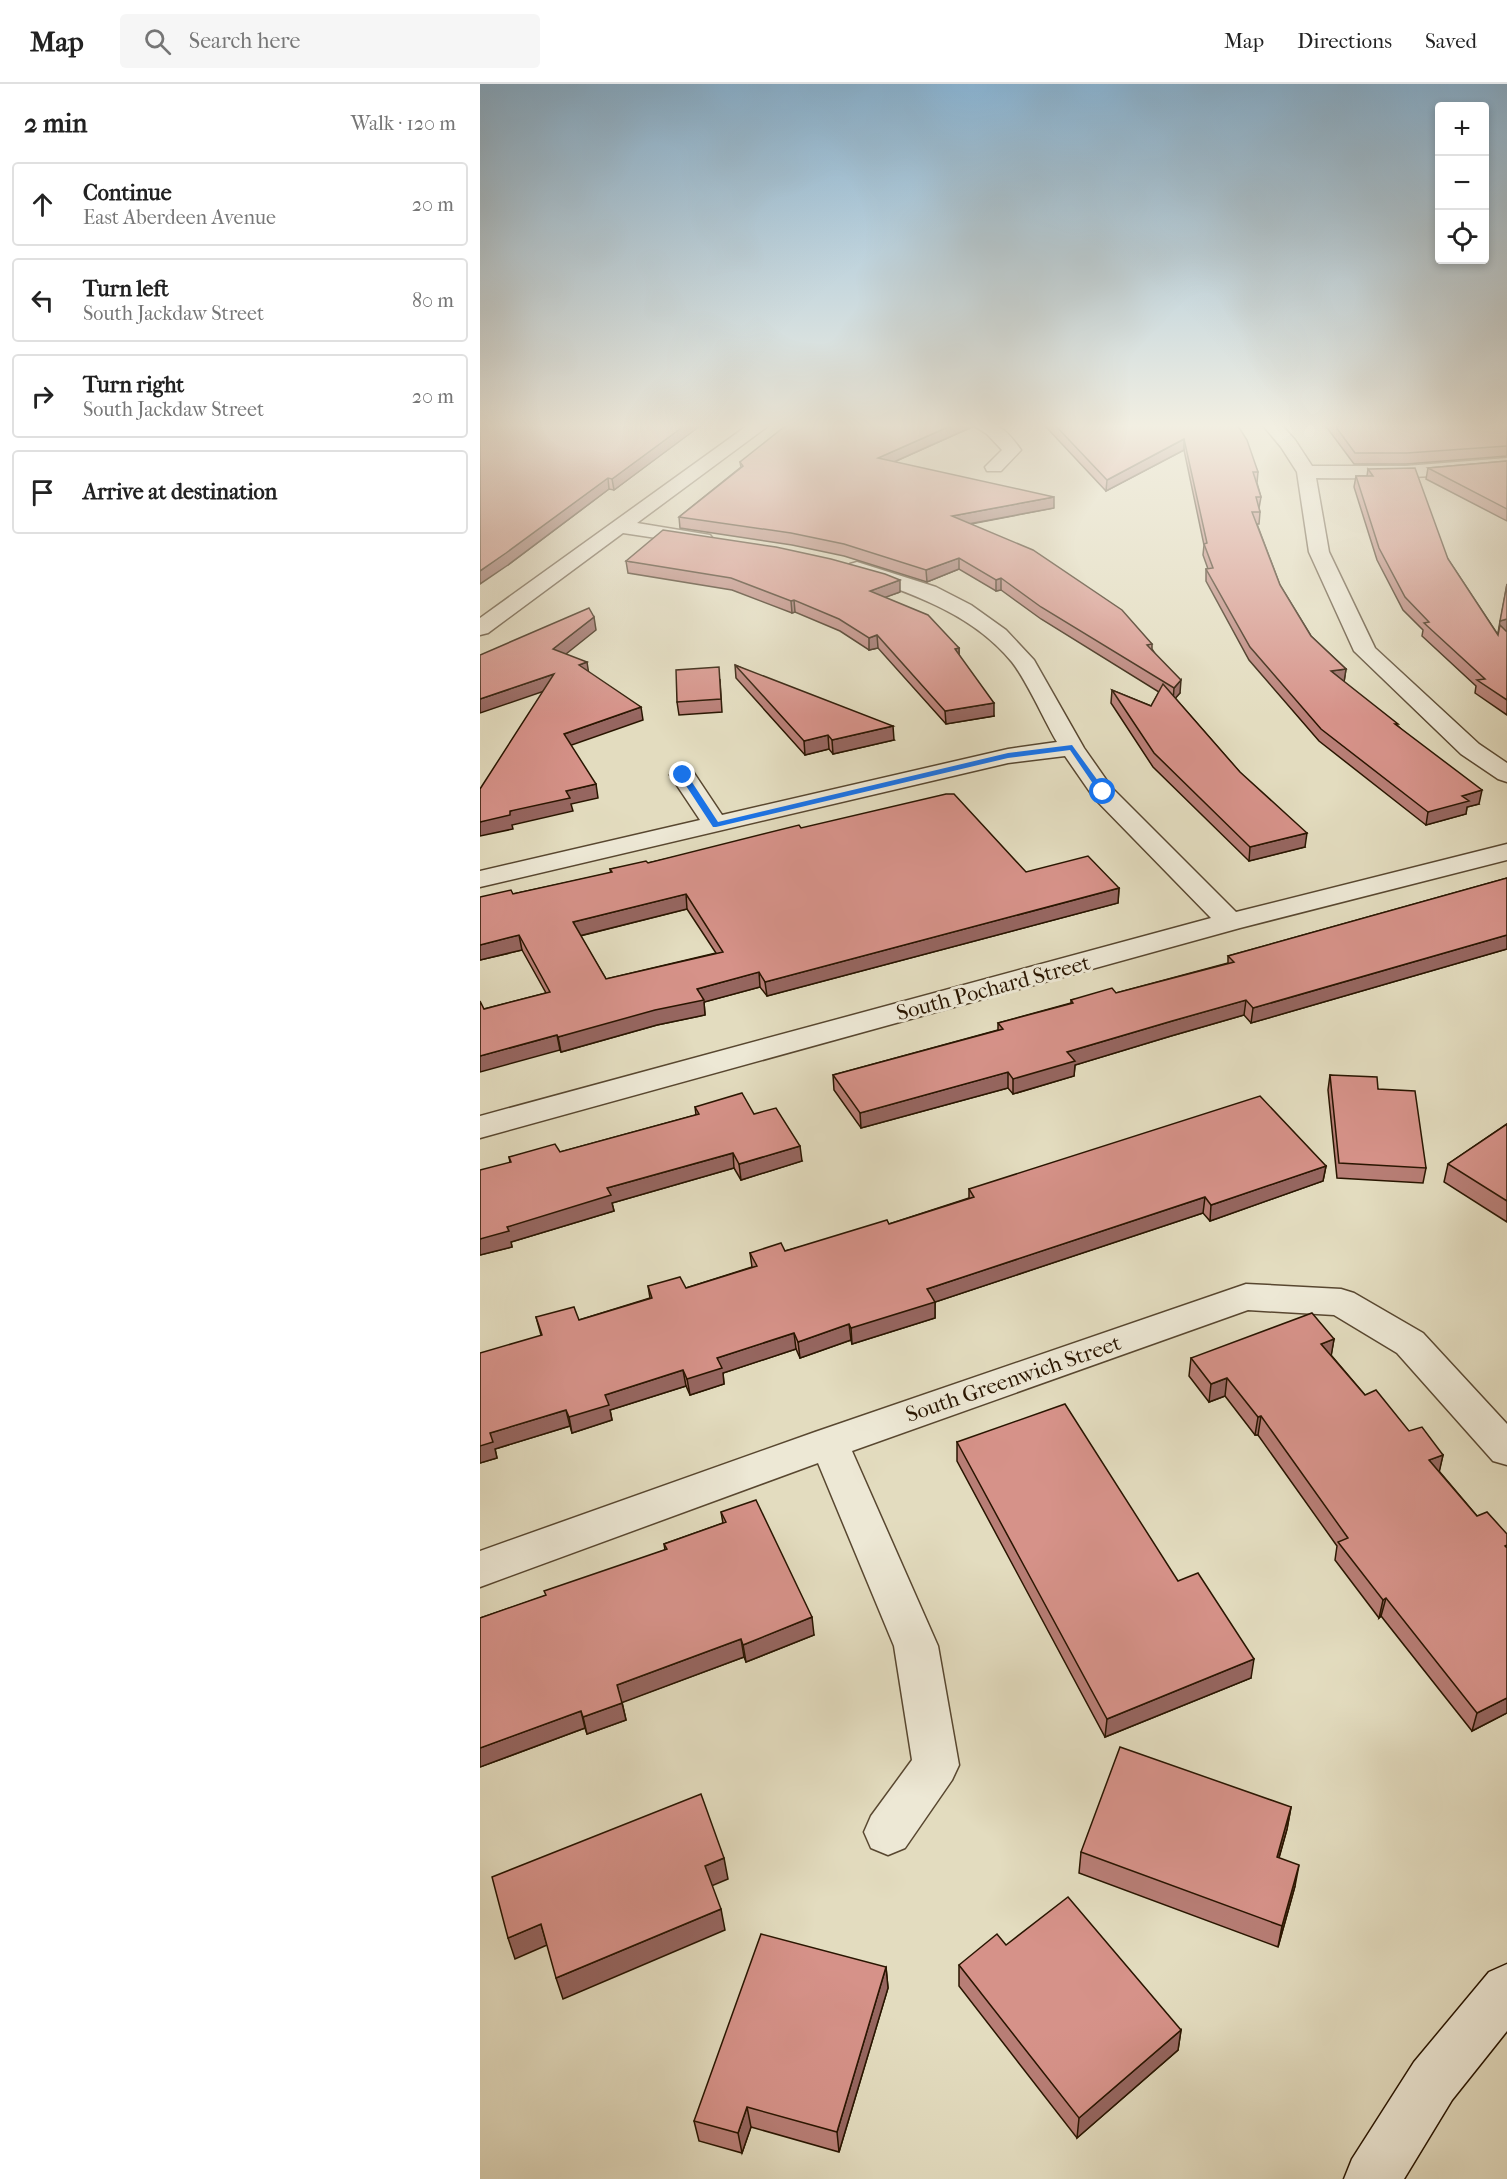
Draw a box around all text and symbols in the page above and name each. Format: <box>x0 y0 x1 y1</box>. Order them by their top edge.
search box <box>120 14 540 68</box>
text: Map <box>30 25 84 58</box>
icon: search <box>141 25 174 58</box>
text: Search here <box>189 28 300 54</box>
text: Map <box>1224 29 1264 53</box>
text: Directions <box>1297 29 1392 53</box>
text: Saved <box>1425 29 1477 53</box>
map controls <box>1435 102 1489 264</box>
button: + <box>1435 102 1489 156</box>
text: 2 min <box>24 108 87 139</box>
text: Walk · 120 m <box>351 112 456 135</box>
button: − <box>1435 156 1489 210</box>
text: Continue <box>83 180 172 206</box>
icon: ahead <box>26 188 59 221</box>
text: 20 m <box>412 193 454 216</box>
text: East Aberdeen Avenue <box>83 206 276 229</box>
button: locate <box>1435 210 1489 264</box>
text: Turn left <box>83 276 169 302</box>
icon: left <box>26 284 59 317</box>
text: 80 m <box>412 289 454 312</box>
text: South Jackdaw Street <box>83 302 264 325</box>
text: Turn right <box>83 372 184 398</box>
icon: right <box>26 380 59 413</box>
text: 20 m <box>412 385 454 408</box>
text: South Jackdaw Street <box>83 398 264 421</box>
icon: arrive <box>26 476 59 509</box>
text: Arrive at destination <box>83 479 277 505</box>
route end <box>669 761 695 787</box>
route start <box>1089 778 1115 804</box>
street label: South Pochard Street <box>894 950 1093 1026</box>
street label: South Greenwich Street <box>902 1330 1125 1428</box>

